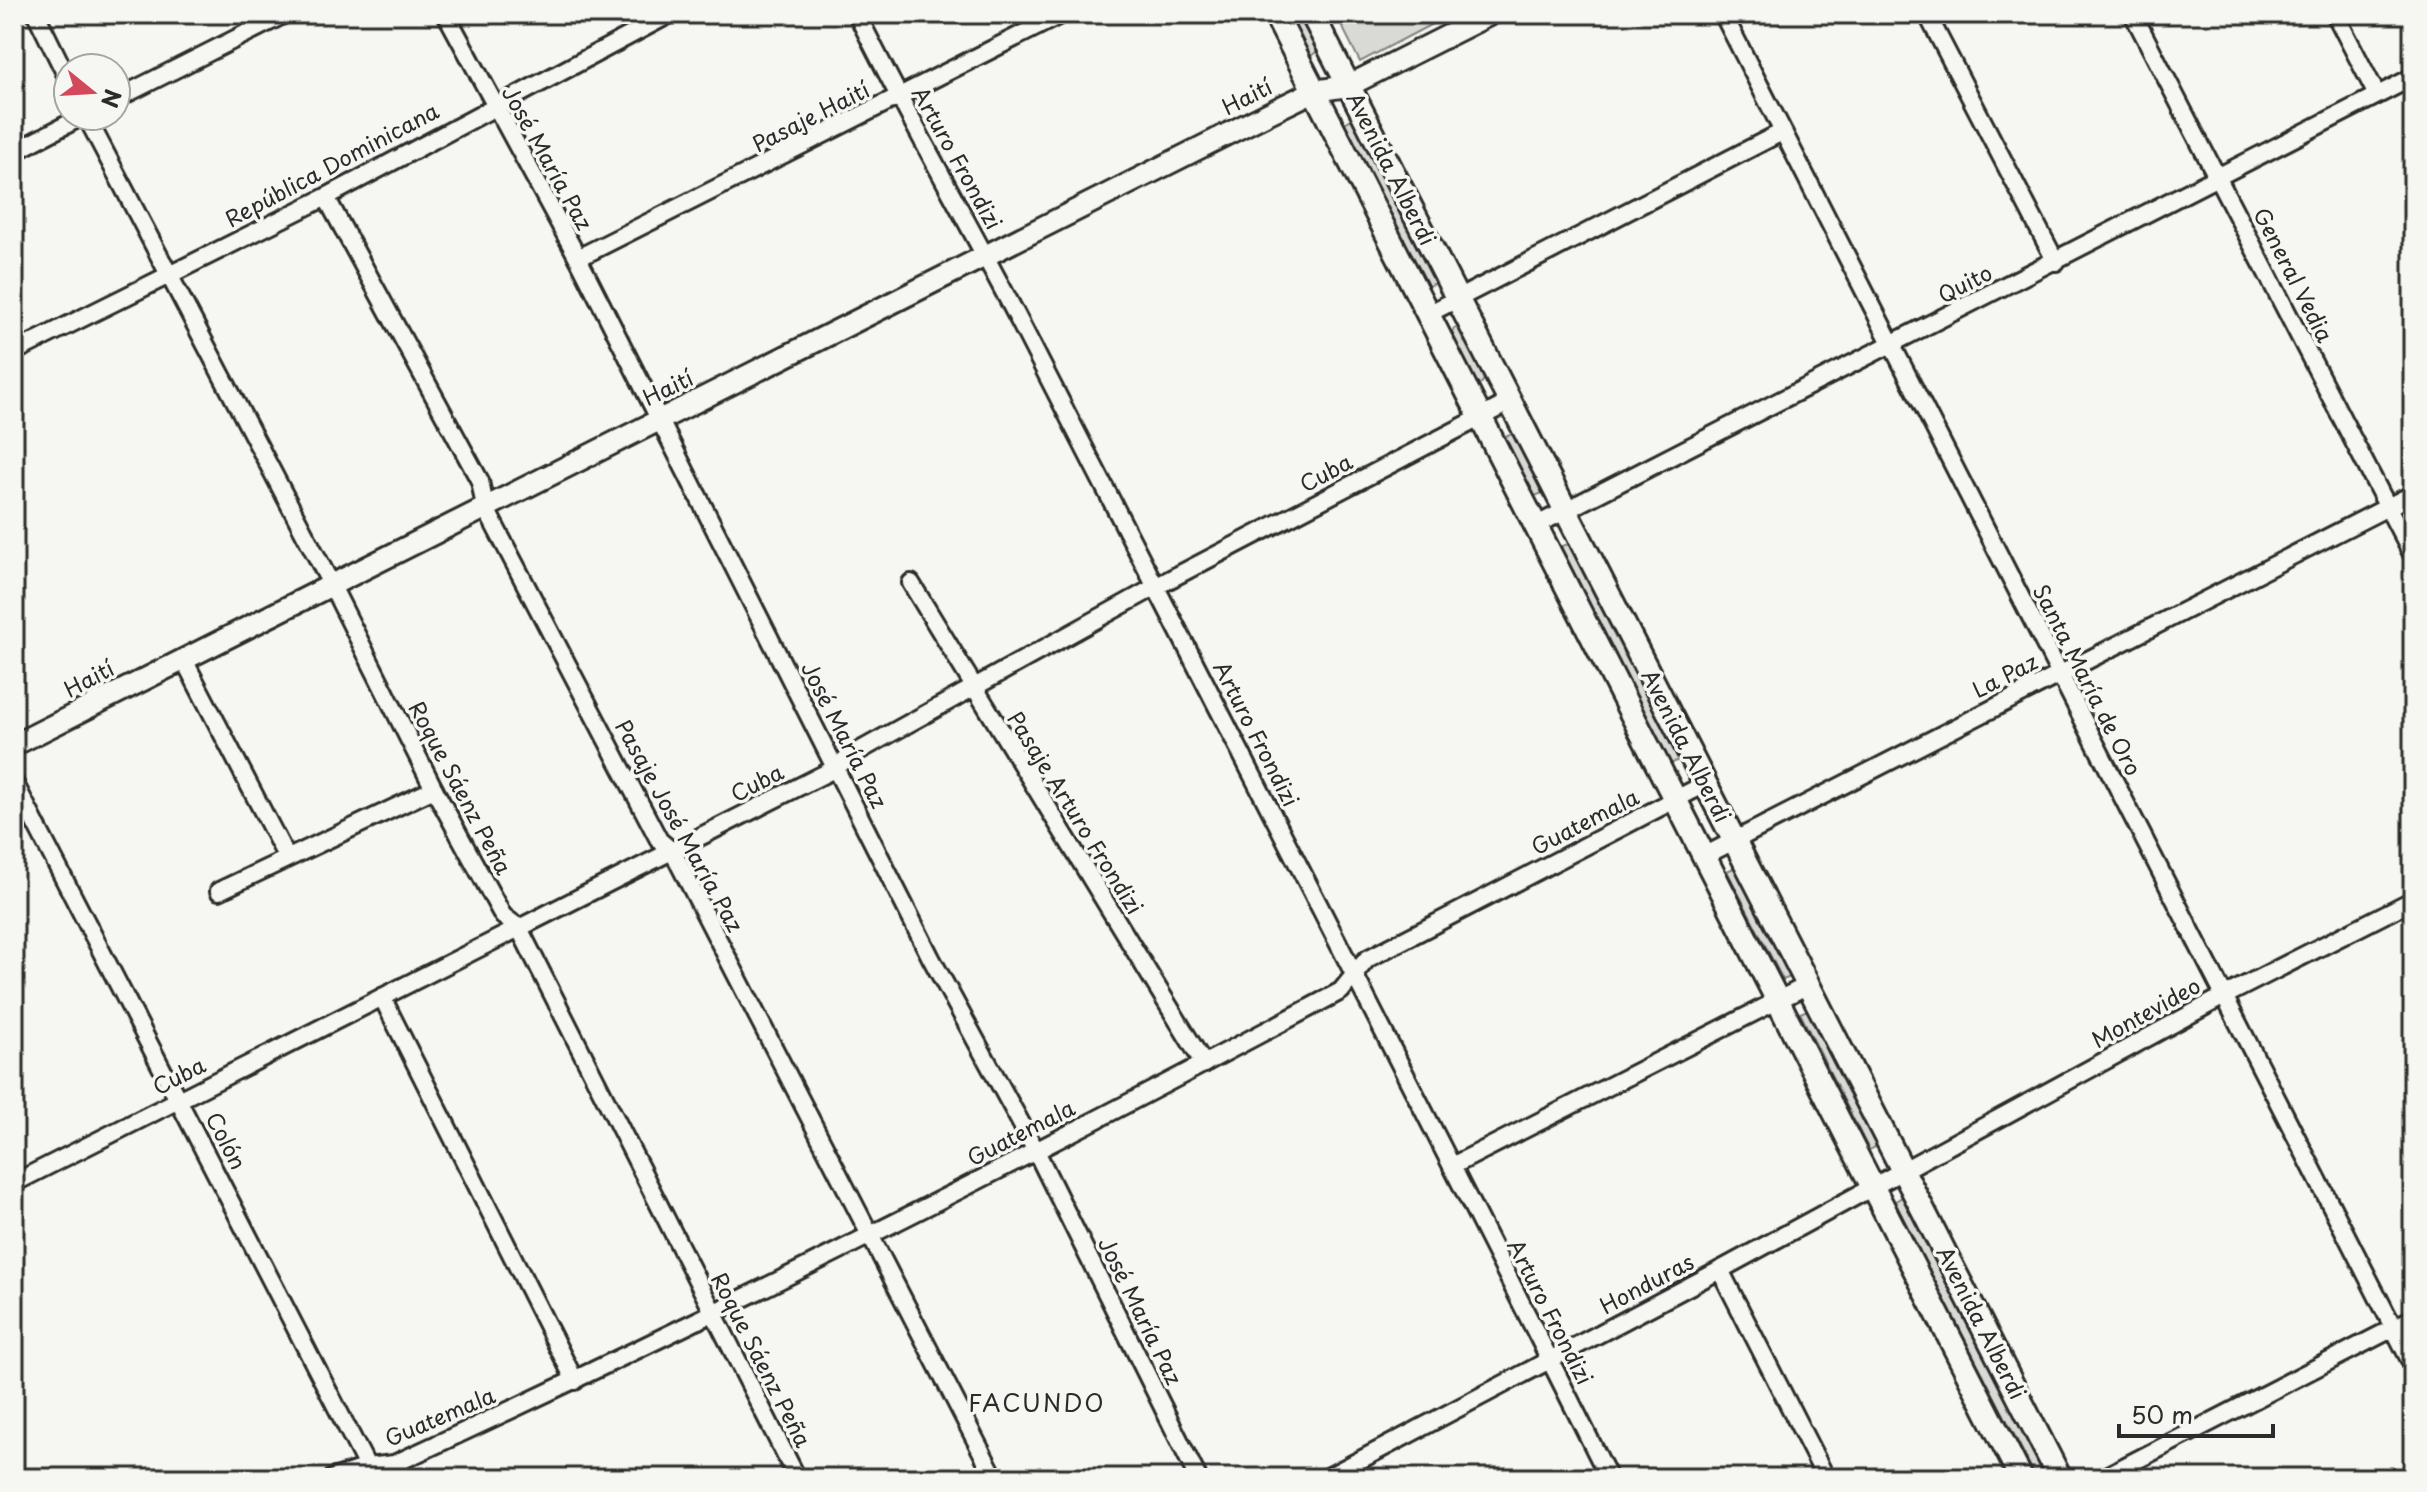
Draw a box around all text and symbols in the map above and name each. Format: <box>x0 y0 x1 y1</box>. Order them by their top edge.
north arrow <box>52 52 132 132</box>
street label: Haití <box>1215 69 1278 122</box>
street label: Pasaje Haití <box>746 72 875 159</box>
street label: José María Paz <box>495 79 602 236</box>
street label: Arturo Frondizi <box>905 80 1011 235</box>
text: N <box>94 85 131 112</box>
street label: Avenida Alberdi <box>1339 86 1445 251</box>
street label: República Dominicana <box>219 93 444 234</box>
street label: General Vedia <box>2246 201 2343 348</box>
street label: Quito <box>1931 255 1997 310</box>
street label: Haití <box>636 360 699 413</box>
street label: Cuba <box>1293 444 1358 499</box>
street label: Santa María de Oro <box>2026 578 2151 781</box>
street label: La Paz <box>1966 644 2043 705</box>
street label: Haití <box>57 650 120 705</box>
street label: José María Paz <box>794 655 897 813</box>
street label: Arturo Frondizi <box>1206 655 1308 812</box>
street label: Avenida Alberdi <box>1634 663 1740 828</box>
street label: Roque Sáenz Peña <box>402 695 521 880</box>
street label: Pasaje Arturo Frondizi <box>1000 704 1152 920</box>
street label: Pasaje José María Paz <box>608 713 753 938</box>
street label: Cuba <box>724 754 789 809</box>
street label: Guatemala <box>1525 779 1644 862</box>
street label: Montevideo <box>2085 968 2206 1055</box>
street label: Cuba <box>146 1047 211 1102</box>
street label: Guatemala <box>961 1090 1080 1173</box>
street label: Colón <box>199 1106 256 1175</box>
street label: José María Paz <box>1091 1231 1191 1390</box>
street label: Arturo Frondizi <box>1500 1233 1602 1390</box>
street label: Avenida Alberdi <box>1929 1240 2035 1405</box>
street label: Honduras <box>1593 1244 1699 1321</box>
street label: Roque Sáenz Peña <box>704 1266 821 1453</box>
street label: Guatemala <box>379 1378 500 1454</box>
district label: FACUNDO <box>968 1384 1106 1420</box>
scale bar <box>2119 1388 2273 1438</box>
text: 50 m <box>2131 1396 2193 1432</box>

